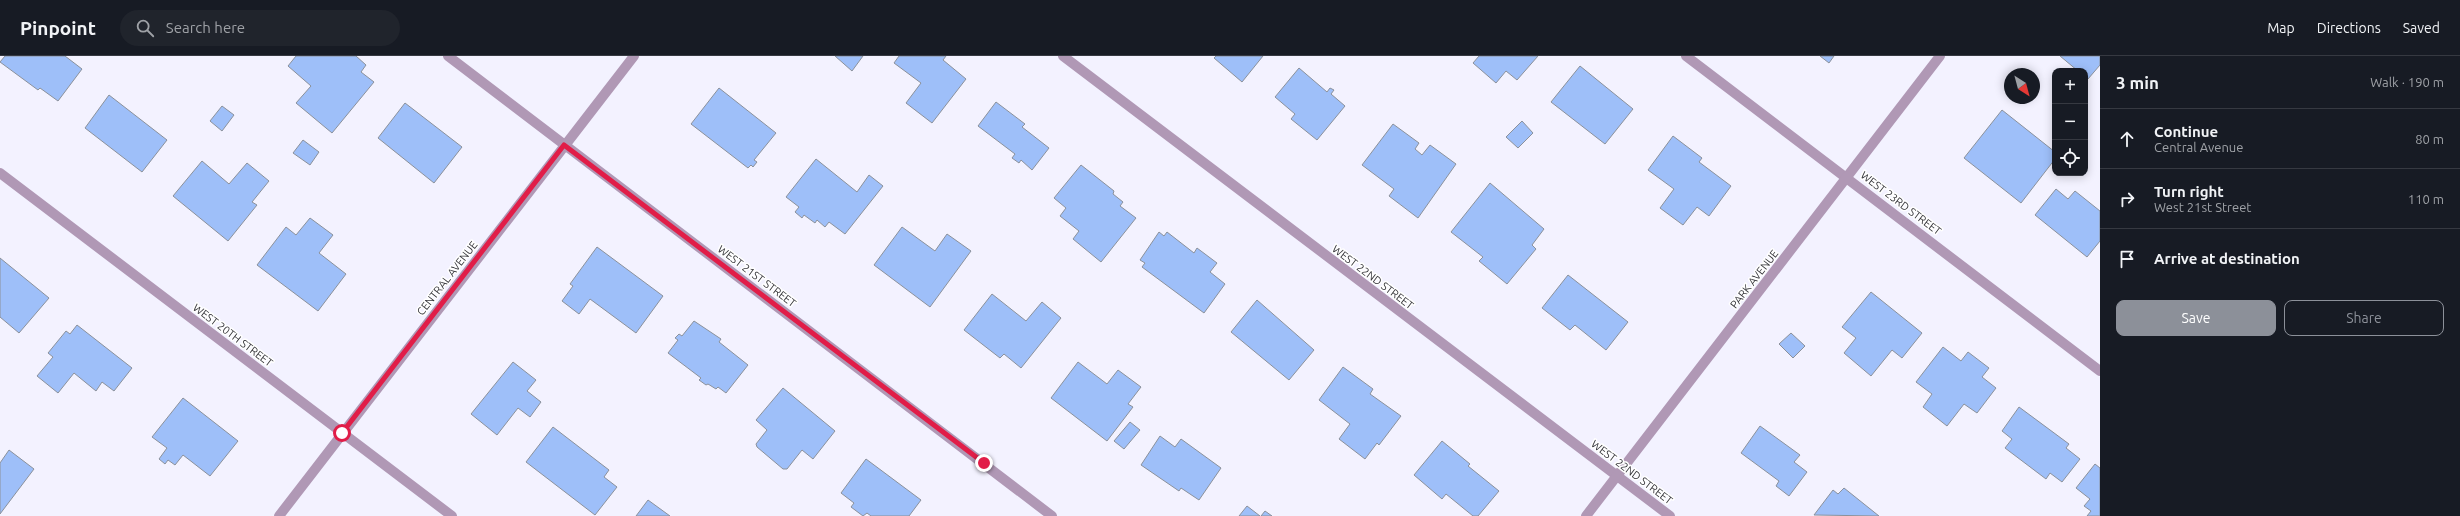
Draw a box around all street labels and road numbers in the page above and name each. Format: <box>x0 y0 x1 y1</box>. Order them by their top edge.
street label: WEST 23RD STREET <box>1858 169 1944 237</box>
street label: CENTRAL AVENUE <box>414 239 480 317</box>
street label: WEST 21ST STREET <box>716 243 798 309</box>
street label: WEST 22ND STREET <box>1330 243 1416 311</box>
street label: PARK AVENUE <box>1728 247 1780 311</box>
street label: WEST 20TH STREET <box>191 301 275 369</box>
street label: WEST 22ND STREET <box>1589 438 1675 506</box>

